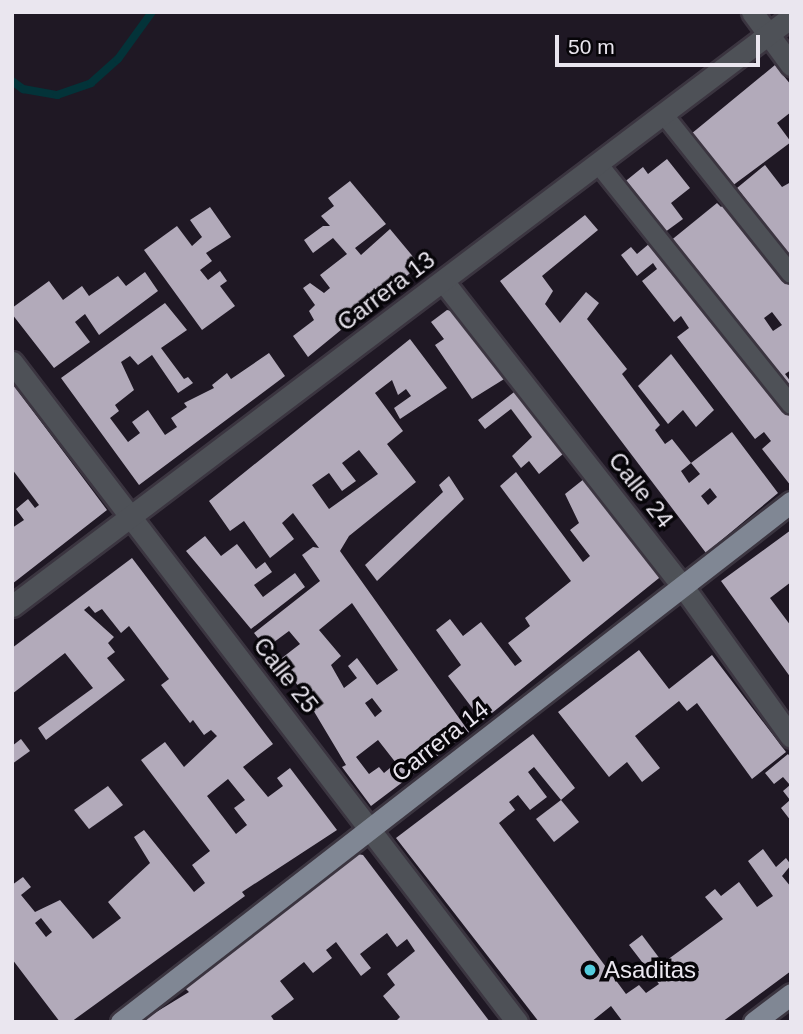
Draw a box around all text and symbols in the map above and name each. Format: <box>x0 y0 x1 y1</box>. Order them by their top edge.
scale bar <box>558 21 763 65</box>
text: 50 m <box>568 35 615 58</box>
street label: Carrera 13 <box>332 245 440 337</box>
street label: Calle 24 <box>603 446 679 534</box>
street label: Calle 25 <box>248 631 324 719</box>
street label: Carrera 14 <box>386 694 494 788</box>
place label: Asaditas <box>604 956 696 984</box>
marker: Asaditas <box>582 962 598 978</box>

